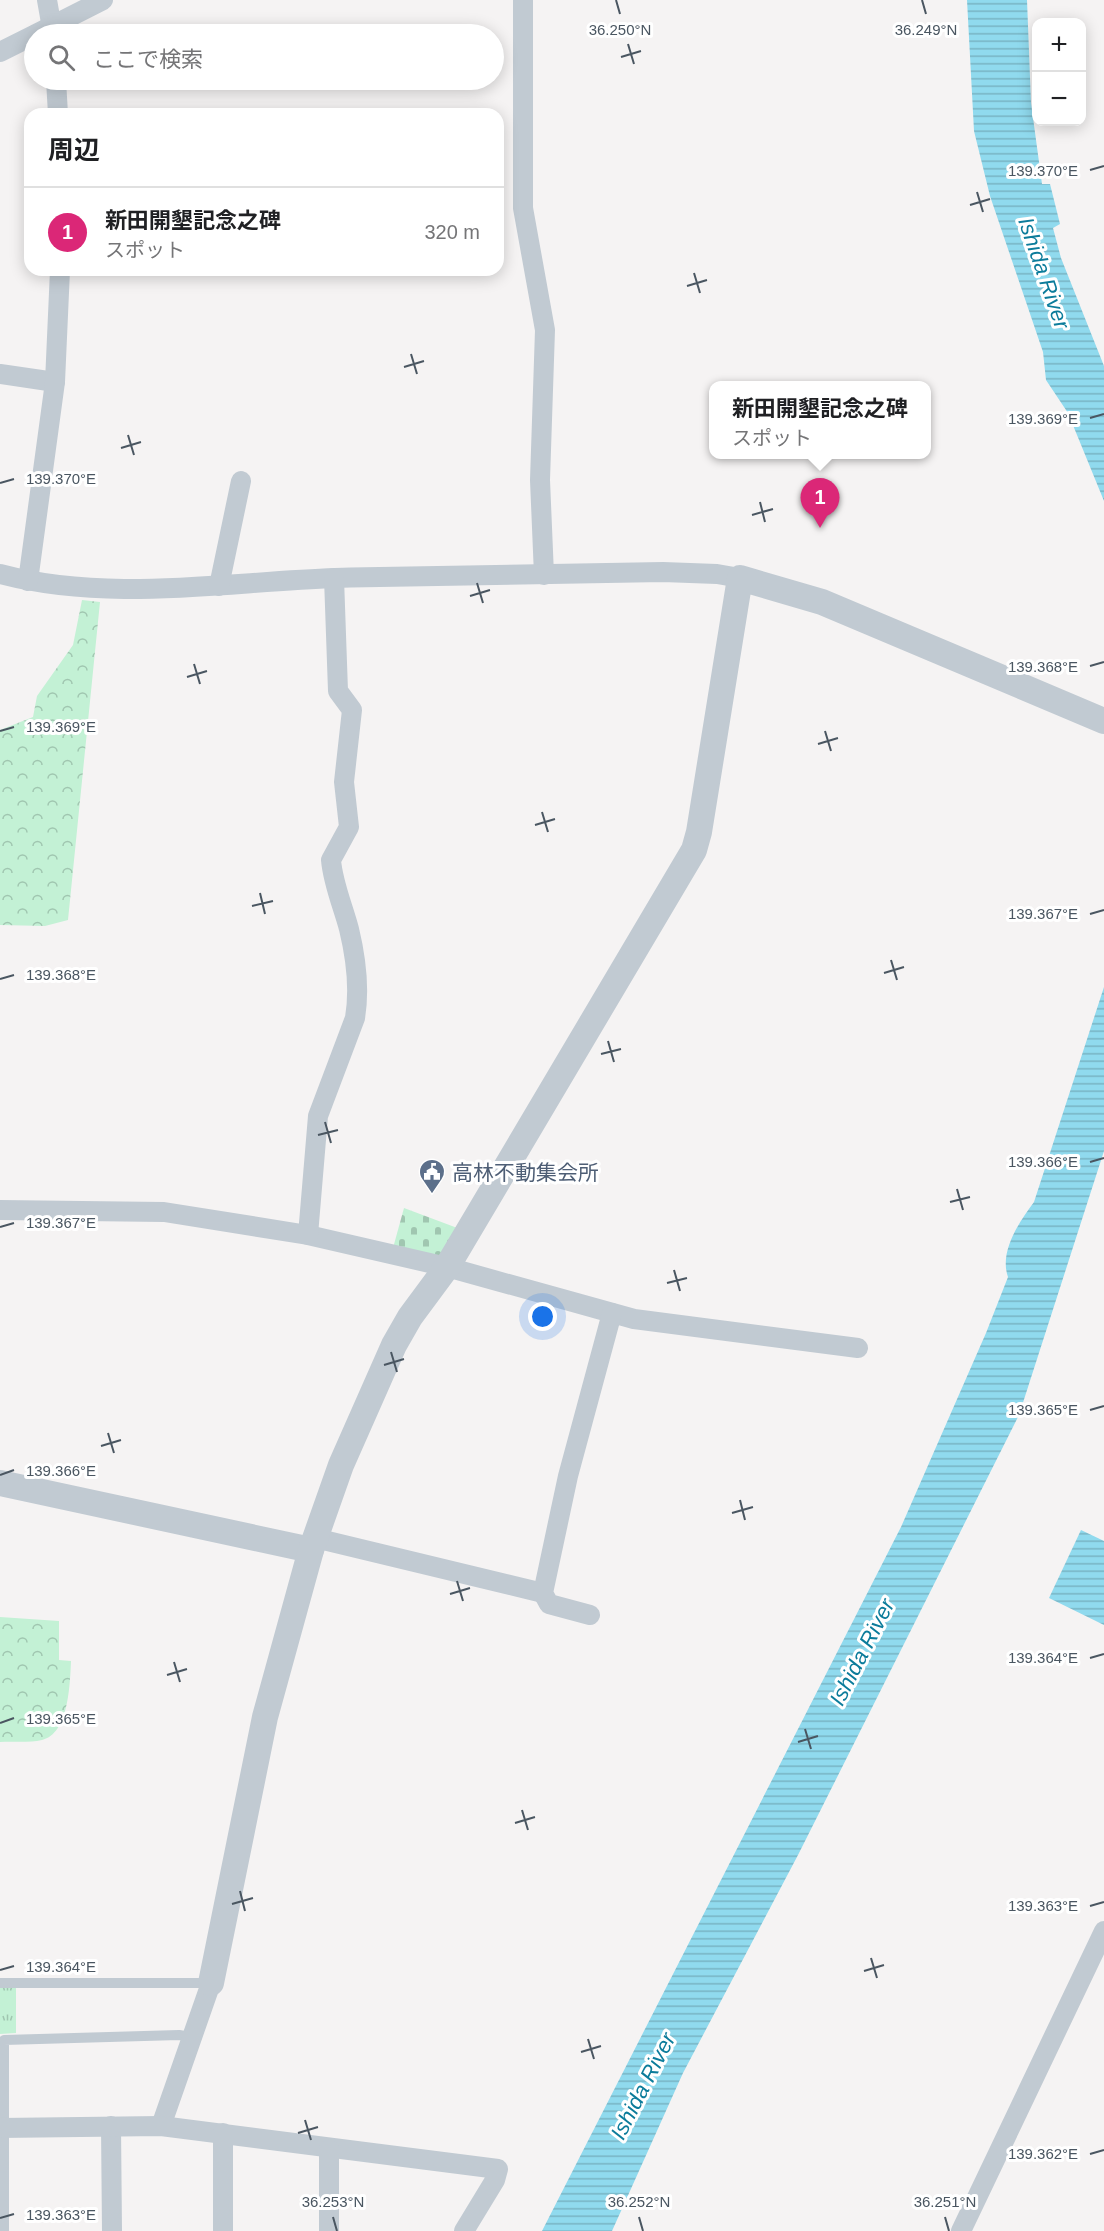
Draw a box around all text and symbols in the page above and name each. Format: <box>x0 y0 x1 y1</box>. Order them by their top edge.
map controls <box>1032 18 1086 126</box>
button: + <box>1032 18 1086 72</box>
text: 36.250°N <box>589 21 651 38</box>
text: 36.249°N <box>895 21 957 38</box>
search box <box>24 24 504 90</box>
icon: search <box>45 41 78 74</box>
text: ここで検索 <box>93 47 203 72</box>
button: − <box>1032 72 1086 126</box>
text: 周辺 <box>48 135 100 165</box>
text: 139.370°E <box>1008 162 1078 179</box>
text: 新田開墾記念之碑 <box>105 208 281 233</box>
water label: Ishida River <box>1013 214 1075 334</box>
text: 1 <box>62 221 73 243</box>
text: 320 m <box>424 221 480 243</box>
text: スポット <box>105 239 185 261</box>
popup <box>709 381 931 459</box>
text: 新田開墾記念之碑 <box>732 396 908 421</box>
text: 139.369°E <box>1008 410 1078 427</box>
text: スポット <box>732 427 812 449</box>
text: 139.370°E <box>26 470 96 487</box>
pin: 1 <box>800 478 840 528</box>
text: 139.368°E <box>1008 658 1078 675</box>
text: 139.369°E <box>26 718 96 735</box>
text: 139.367°E <box>1008 905 1078 922</box>
text: 139.368°E <box>26 966 96 983</box>
text: 139.366°E <box>1008 1153 1078 1170</box>
public building icon: 高林不動集会所 <box>417 1157 447 1195</box>
place label: 高林不動集会所 <box>452 1161 599 1184</box>
text: 139.367°E <box>26 1214 96 1231</box>
your location <box>528 1302 557 1331</box>
text: 139.365°E <box>1008 1401 1078 1418</box>
text: 139.366°E <box>26 1462 96 1479</box>
water label: Ishida River <box>824 1593 900 1709</box>
text: 139.364°E <box>1008 1649 1078 1666</box>
text: 139.365°E <box>26 1710 96 1727</box>
text: 139.363°E <box>1008 1897 1078 1914</box>
text: 139.364°E <box>26 1958 96 1975</box>
water label: Ishida River <box>605 2027 681 2143</box>
text: 139.362°E <box>1008 2145 1078 2162</box>
text: 36.253°N <box>302 2193 364 2210</box>
text: 36.252°N <box>608 2193 670 2210</box>
text: 36.251°N <box>914 2193 976 2210</box>
text: 139.363°E <box>26 2206 96 2223</box>

